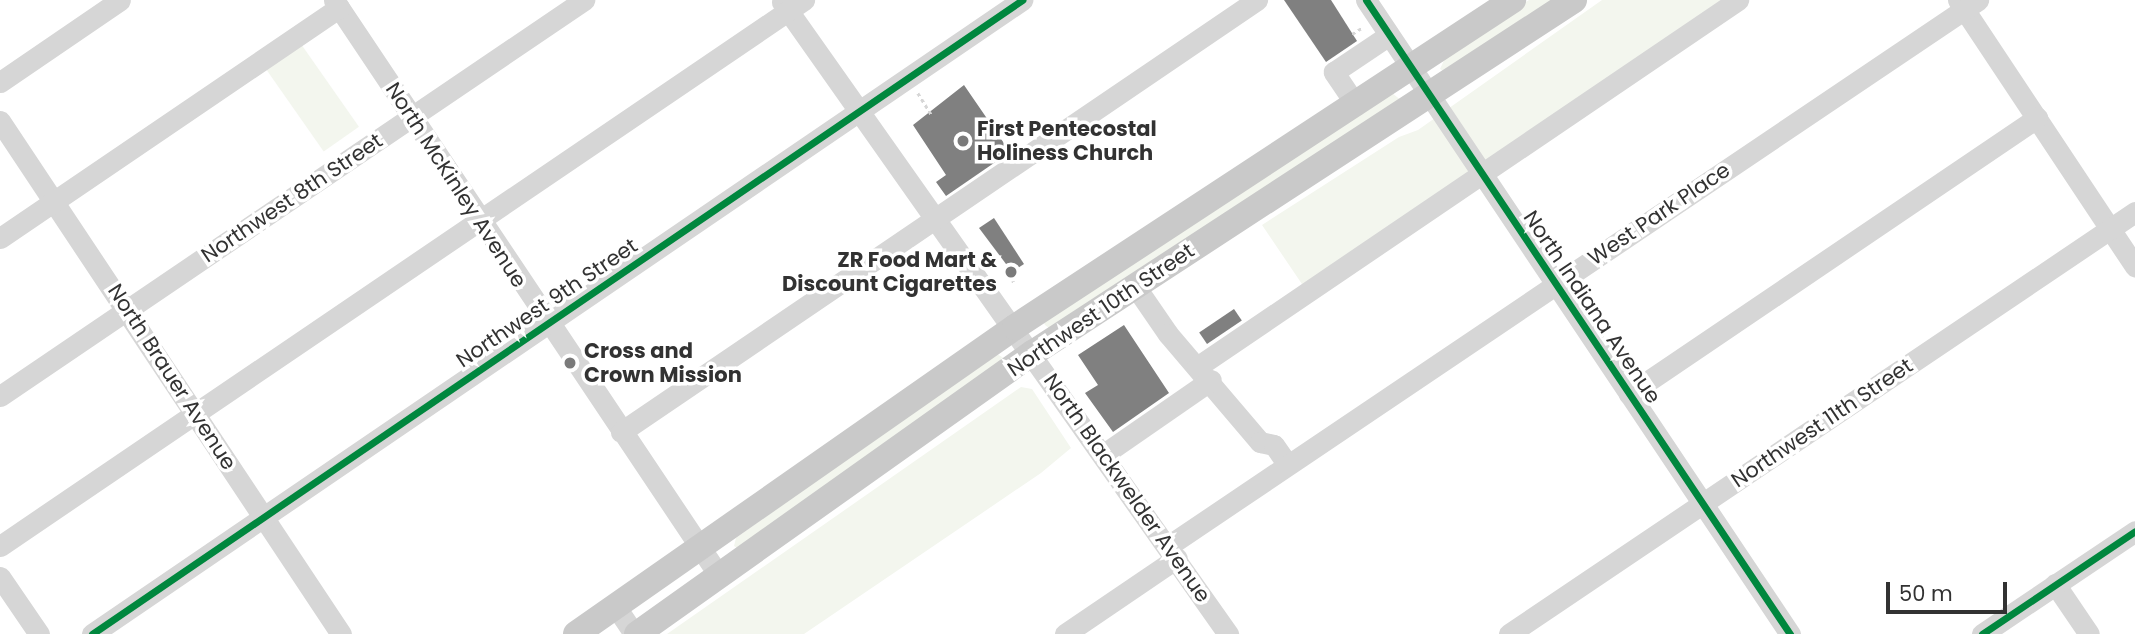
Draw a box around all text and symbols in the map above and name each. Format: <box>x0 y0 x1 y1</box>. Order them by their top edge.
street label: North McKinley Avenue <box>380 78 532 292</box>
place label: First Pentecostal Holiness Church <box>977 116 1157 166</box>
street label: Northwest 8th Street <box>197 128 387 268</box>
marker: First Pentecostal Holiness Church <box>955 133 971 149</box>
street label: West Park Place <box>1583 157 1735 271</box>
street label: North Indiana Avenue <box>1518 206 1666 408</box>
street label: Northwest 9th Street <box>452 233 642 373</box>
street label: Northwest 10th Street <box>1003 238 1199 382</box>
place label: ZR Food Mart & Discount Cigarettes <box>782 247 997 297</box>
marker: ZR Food Mart & Discount Cigarettes <box>1003 264 1019 280</box>
street label: North Brauer Avenue <box>103 279 241 475</box>
place label: Cross and Crown Mission <box>584 338 742 388</box>
street label: Northwest 11th Street <box>1727 353 1917 493</box>
marker: Cross and Crown Mission <box>562 355 578 371</box>
street label: North Blackwelder Avenue <box>1038 369 1216 607</box>
scale bar <box>1890 568 2011 612</box>
text: 50 m <box>1899 579 1953 608</box>

